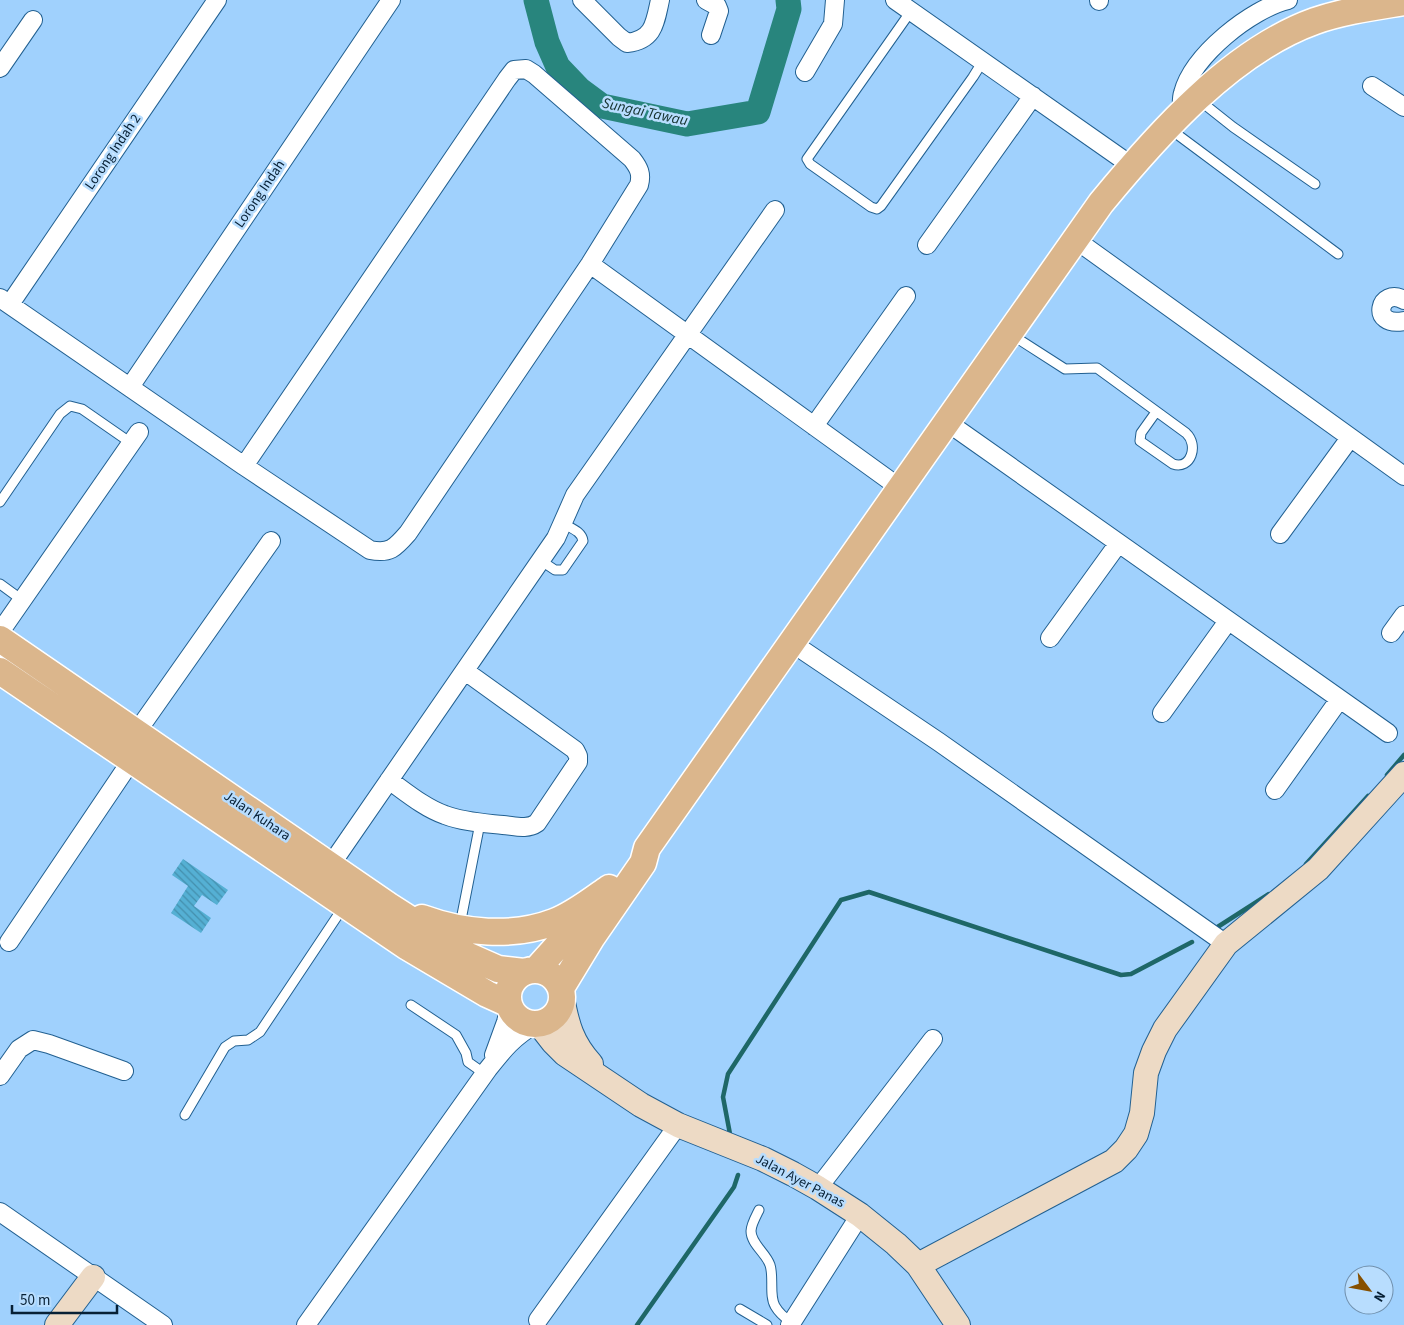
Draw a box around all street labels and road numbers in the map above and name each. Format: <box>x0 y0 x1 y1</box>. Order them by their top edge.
street label: Lorong Indah 2 <box>80 110 146 194</box>
street label: Lorong Indah <box>230 156 290 232</box>
street label: Jalan Kuhara <box>220 786 294 846</box>
street label: Jalan Ayer Panas <box>752 1149 848 1213</box>

